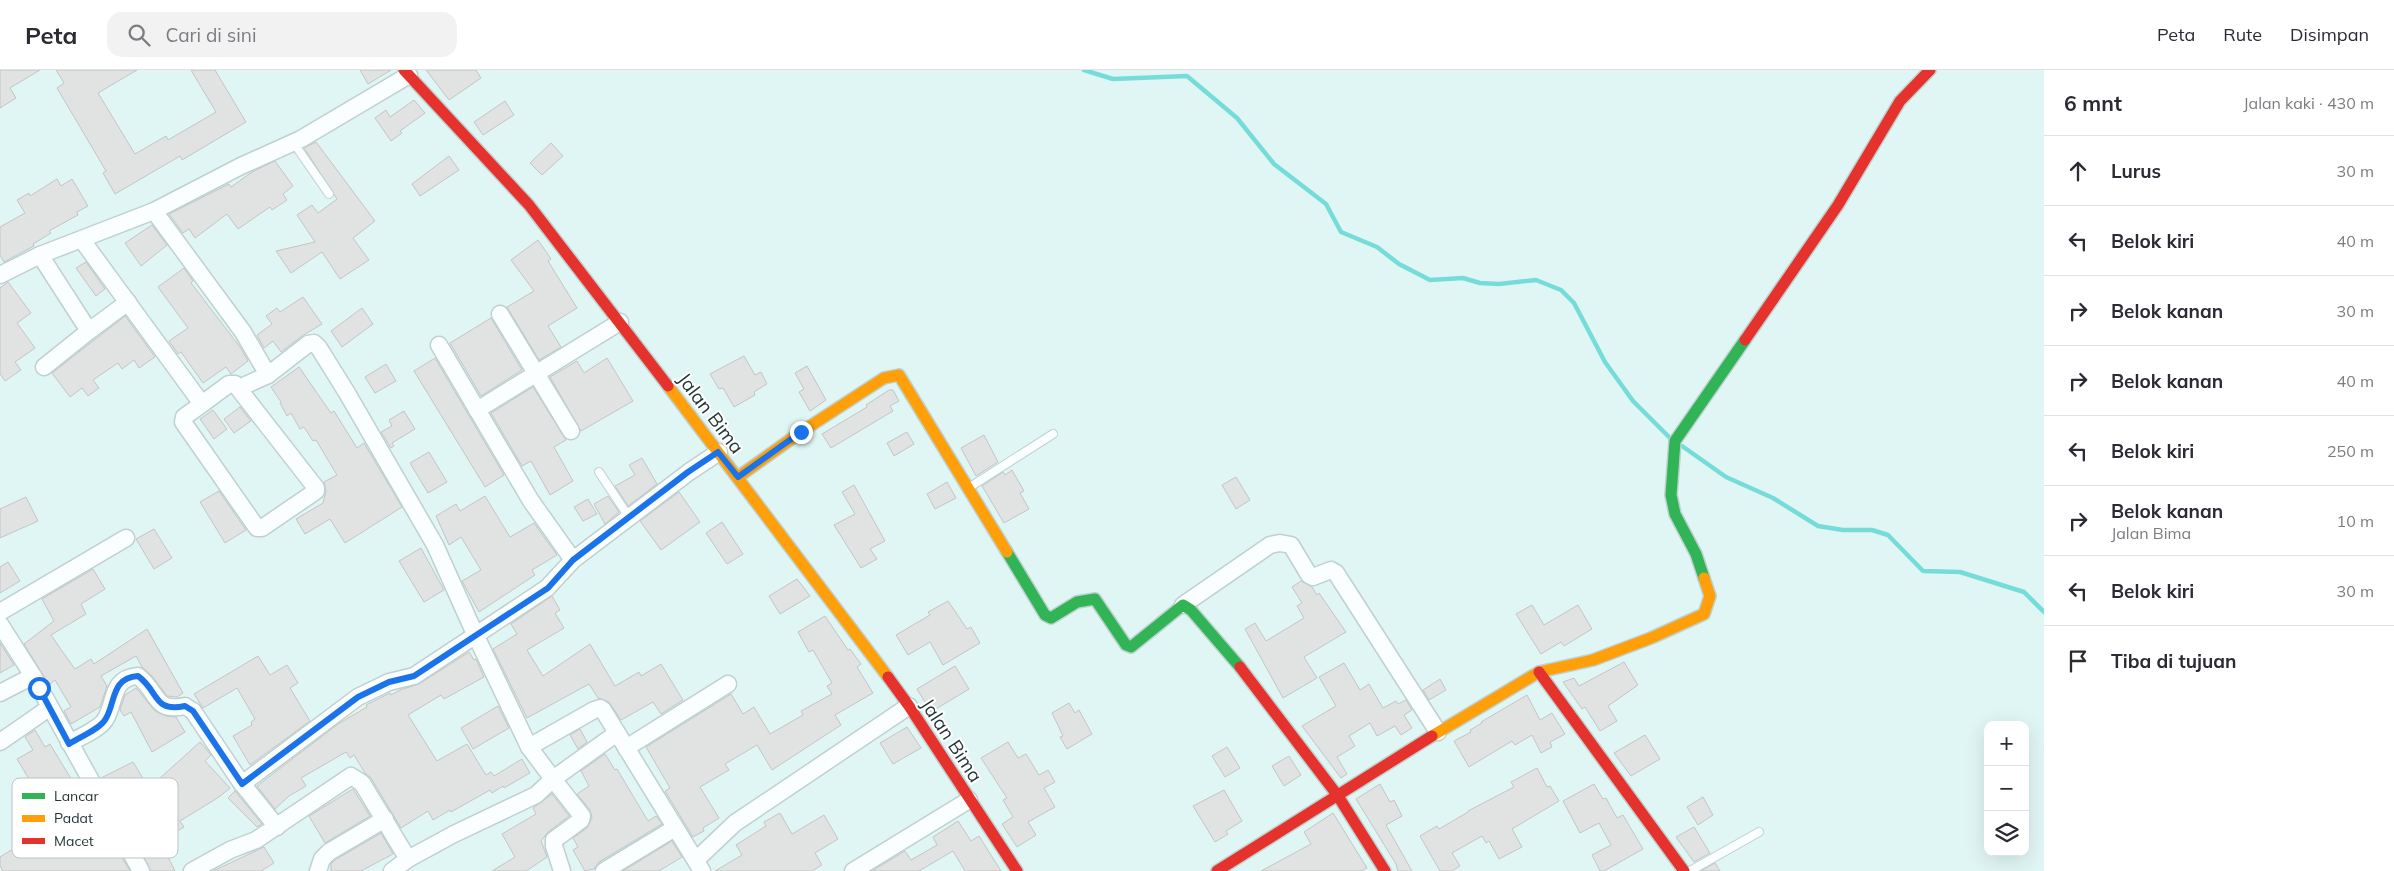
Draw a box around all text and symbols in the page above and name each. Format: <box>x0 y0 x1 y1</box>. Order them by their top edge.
search box <box>107 12 457 57</box>
text: Peta <box>25 20 77 50</box>
icon: search <box>125 21 153 49</box>
text: Cari di sini <box>165 23 256 47</box>
text: Peta <box>2157 23 2195 46</box>
text: Rute <box>2223 23 2262 46</box>
text: Disimpan <box>2290 23 2369 46</box>
text: 6 mnt <box>2064 90 2122 116</box>
text: Jalan kaki · 430 m <box>2243 93 2374 113</box>
icon: ahead <box>2064 157 2092 185</box>
text: Lurus <box>2111 159 2161 183</box>
text: 30 m <box>2337 161 2374 181</box>
icon: left <box>2064 227 2092 255</box>
text: Belok kiri <box>2111 229 2194 253</box>
text: 40 m <box>2337 231 2374 251</box>
icon: right <box>2064 297 2092 325</box>
text: Belok kanan <box>2111 299 2223 323</box>
text: 30 m <box>2337 301 2374 321</box>
icon: right <box>2064 367 2092 395</box>
street label: Jalan Bima <box>673 368 749 458</box>
text: Belok kanan <box>2111 369 2223 393</box>
text: 40 m <box>2337 371 2374 391</box>
route end <box>790 421 813 444</box>
icon: left <box>2064 437 2092 465</box>
text: Belok kiri <box>2111 439 2194 463</box>
text: 250 m <box>2327 441 2374 461</box>
text: Belok kanan <box>2111 499 2223 523</box>
icon: right <box>2064 507 2092 535</box>
text: 10 m <box>2337 511 2374 531</box>
text: Jalan Bima <box>2111 523 2191 543</box>
icon: left <box>2064 577 2092 605</box>
text: Belok kiri <box>2111 579 2194 603</box>
text: 30 m <box>2337 581 2374 601</box>
icon: arrive <box>2064 647 2092 675</box>
text: Tiba di tujuan <box>2111 649 2236 673</box>
route start <box>28 677 51 700</box>
street label: Jalan Bima <box>916 694 988 786</box>
map controls <box>1984 721 2029 856</box>
button: + <box>1984 721 2029 766</box>
button: − <box>1984 766 2029 811</box>
legend <box>12 778 178 858</box>
text: Lancar <box>54 787 100 805</box>
text: Padat <box>54 809 93 827</box>
button: layers <box>1984 811 2029 856</box>
text: Macet <box>54 832 94 850</box>

